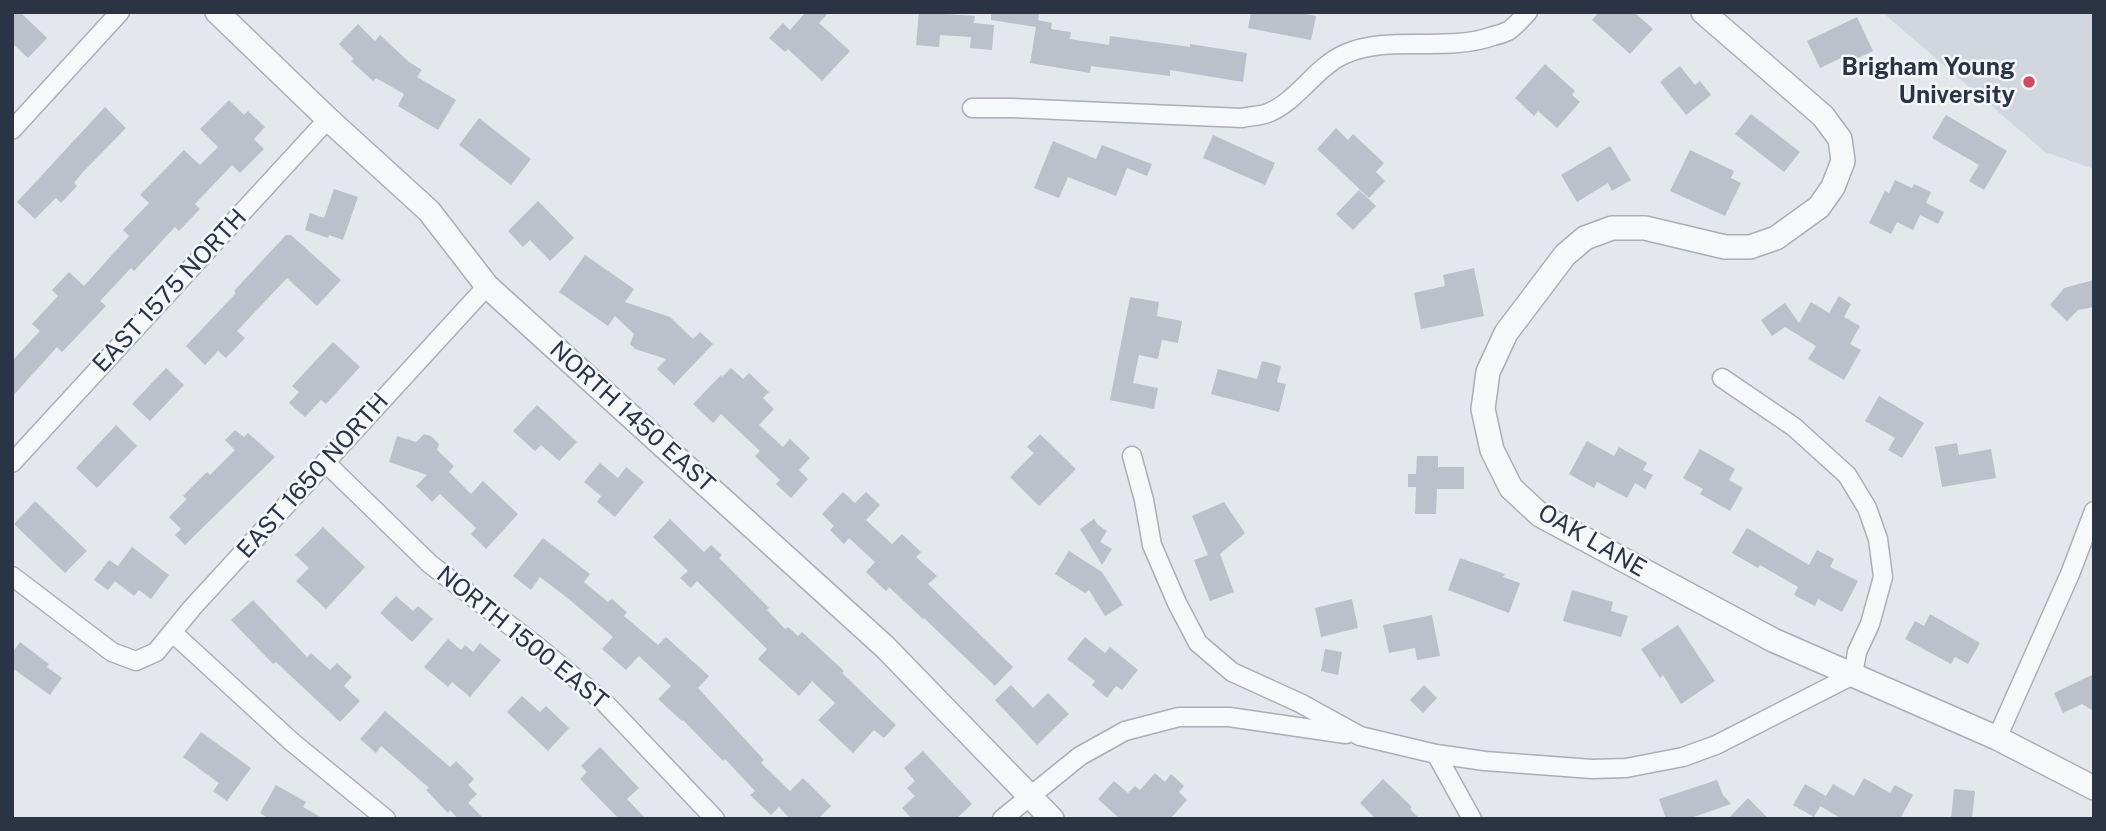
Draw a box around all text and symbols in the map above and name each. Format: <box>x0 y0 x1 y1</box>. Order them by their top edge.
place label: Brigham Young University <box>1842 54 2015 110</box>
marker: Brigham Young University <box>2021 74 2037 90</box>
street label: EAST 1575 NORTH <box>87 204 253 378</box>
street label: NORTH 1450 EAST <box>544 335 720 499</box>
street label: EAST 1650 NORTH <box>231 388 395 564</box>
street label: OAK LANE <box>1533 498 1651 584</box>
street label: NORTH 1500 EAST <box>431 560 613 716</box>

